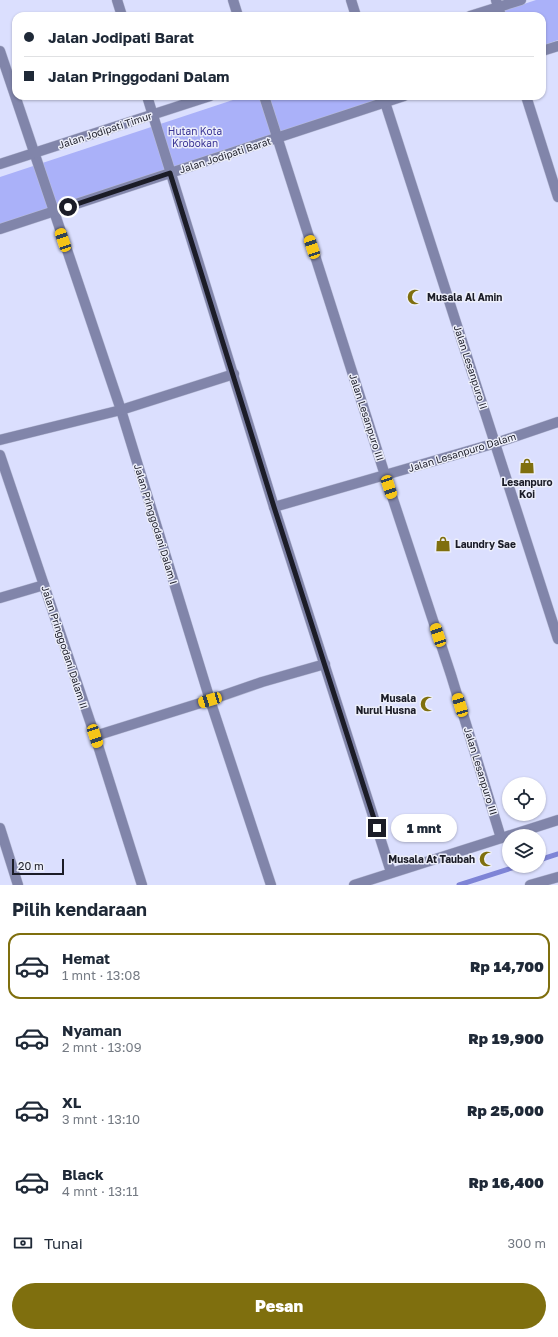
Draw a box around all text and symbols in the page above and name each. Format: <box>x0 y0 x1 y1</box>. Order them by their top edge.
text: Jalan Jodipati Barat <box>48 28 194 46</box>
text: Jalan Pringgodani Dalam <box>48 67 229 85</box>
street label: Jalan Jodipati Timur <box>57 109 153 151</box>
park label: Hutan Kota Krobokan <box>168 125 222 149</box>
street label: Jalan Jodipati Barat <box>178 135 272 175</box>
route start <box>59 198 77 216</box>
car <box>53 227 73 253</box>
car <box>303 234 321 260</box>
mosque icon: Musala Al Amin <box>406 288 424 306</box>
place label: Musala Al Amin <box>427 291 502 303</box>
street label: Jalan Lesanpuro II <box>452 323 490 411</box>
street label: Jalan Lesanpuro III <box>347 372 387 462</box>
street label: Jalan Lesanpuro Dalam <box>407 430 517 474</box>
shop icon: Lesanpuro Koi <box>518 457 536 475</box>
street label: Jalan Pringgodani Dalam I <box>132 462 180 586</box>
car <box>380 474 398 500</box>
place label: Lesanpuro Koi <box>502 476 552 500</box>
shop icon: Laundry Sae <box>434 535 452 553</box>
place label: Laundry Sae <box>455 538 516 550</box>
street label: Jalan Pringgodani Dalam II <box>39 584 91 710</box>
car <box>429 622 447 648</box>
car <box>197 691 223 709</box>
place label: Musala Nurul Husna <box>356 692 416 716</box>
car <box>451 692 469 718</box>
mosque icon: Musala Nurul Husna <box>419 695 437 713</box>
car <box>86 723 104 749</box>
street label: Jalan Lesanpuro III <box>462 726 500 816</box>
map controls <box>502 777 546 873</box>
button: locate <box>502 777 546 821</box>
callout: 1 mnt <box>391 814 457 842</box>
route end <box>368 819 386 837</box>
text: 1 mnt <box>407 820 441 836</box>
button: layers <box>502 829 546 873</box>
mosque icon: Musala At Taubah <box>478 850 496 868</box>
place label: Musala At Taubah <box>388 853 475 865</box>
scale bar <box>12 857 64 876</box>
text: 20 m <box>18 859 44 872</box>
text: Pilih kendaraan <box>12 898 147 920</box>
icon: car <box>14 948 50 984</box>
text: Hemat <box>62 949 110 967</box>
text: Rp 14,700 <box>470 957 544 975</box>
text: 1 mnt · 13:08 <box>62 967 140 983</box>
icon: car <box>14 1020 50 1056</box>
text: Nyaman <box>62 1021 121 1039</box>
text: Rp 19,900 <box>468 1029 544 1047</box>
text: 2 mnt · 13:09 <box>62 1039 142 1055</box>
icon: car <box>14 1092 50 1128</box>
text: XL <box>62 1093 81 1111</box>
text: Rp 25,000 <box>467 1101 544 1119</box>
text: 3 mnt · 13:10 <box>62 1111 140 1127</box>
icon: car <box>14 1164 50 1200</box>
text: Black <box>62 1165 104 1183</box>
text: Rp 16,400 <box>469 1173 544 1191</box>
text: 4 mnt · 13:11 <box>62 1183 139 1199</box>
icon: cash <box>12 1232 34 1254</box>
text: Tunai <box>44 1234 83 1252</box>
text: 300 m <box>508 1235 546 1251</box>
button: Pesan <box>12 1283 546 1329</box>

